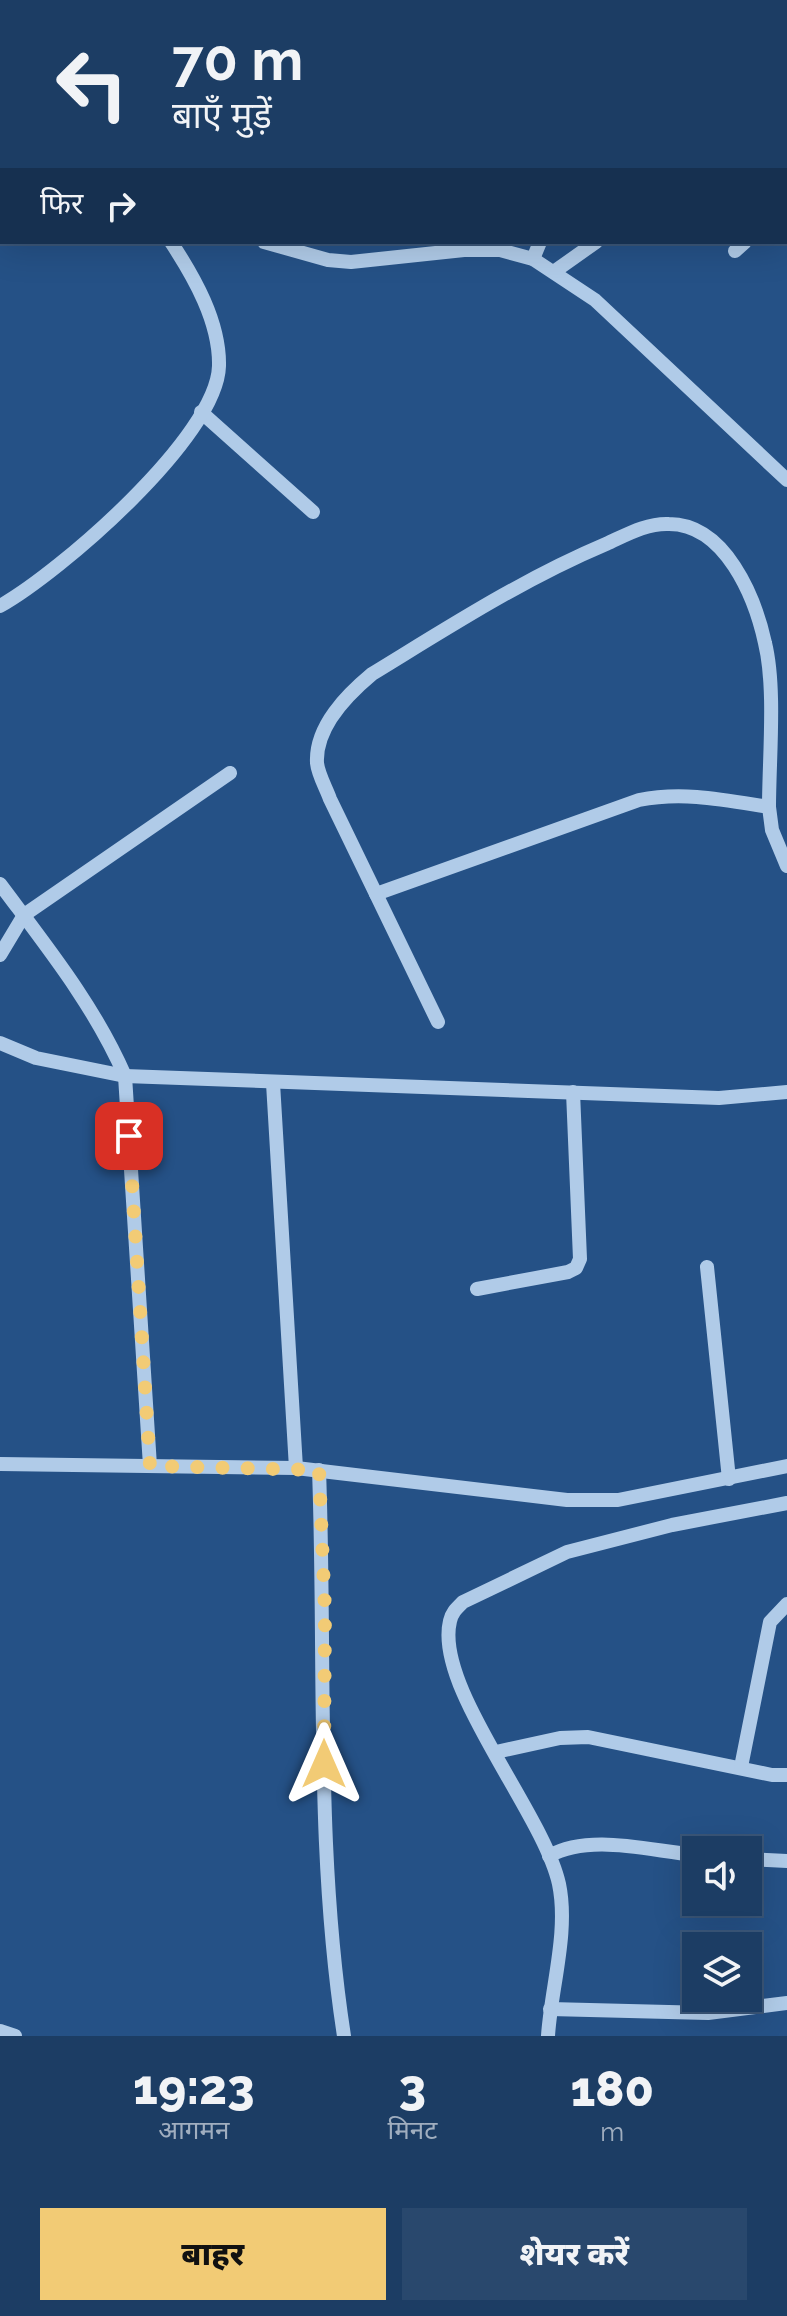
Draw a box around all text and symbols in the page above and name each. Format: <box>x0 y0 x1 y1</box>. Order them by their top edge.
text: 70 m <box>172 27 303 93</box>
icon: left <box>40 32 144 136</box>
text: बाएँ मुड़ें <box>172 94 272 136</box>
icon: right <box>99 184 143 228</box>
text: फिर <box>40 186 83 221</box>
pin <box>95 1102 163 1170</box>
icon: arrive <box>107 1114 151 1158</box>
position arrow <box>282 1722 366 1806</box>
map controls <box>682 1836 762 2012</box>
button: sound <box>682 1836 762 1916</box>
button: layers <box>682 1932 762 2012</box>
text: 19:23 <box>133 2059 255 2115</box>
text: 3 <box>399 2059 426 2115</box>
text: 180 <box>570 2061 654 2117</box>
text: आगमन <box>158 2115 229 2145</box>
text: मिनट <box>388 2115 437 2145</box>
text: m <box>600 2117 624 2147</box>
button: बाहर <box>40 2208 386 2300</box>
button: शेयर करें <box>402 2208 747 2300</box>

